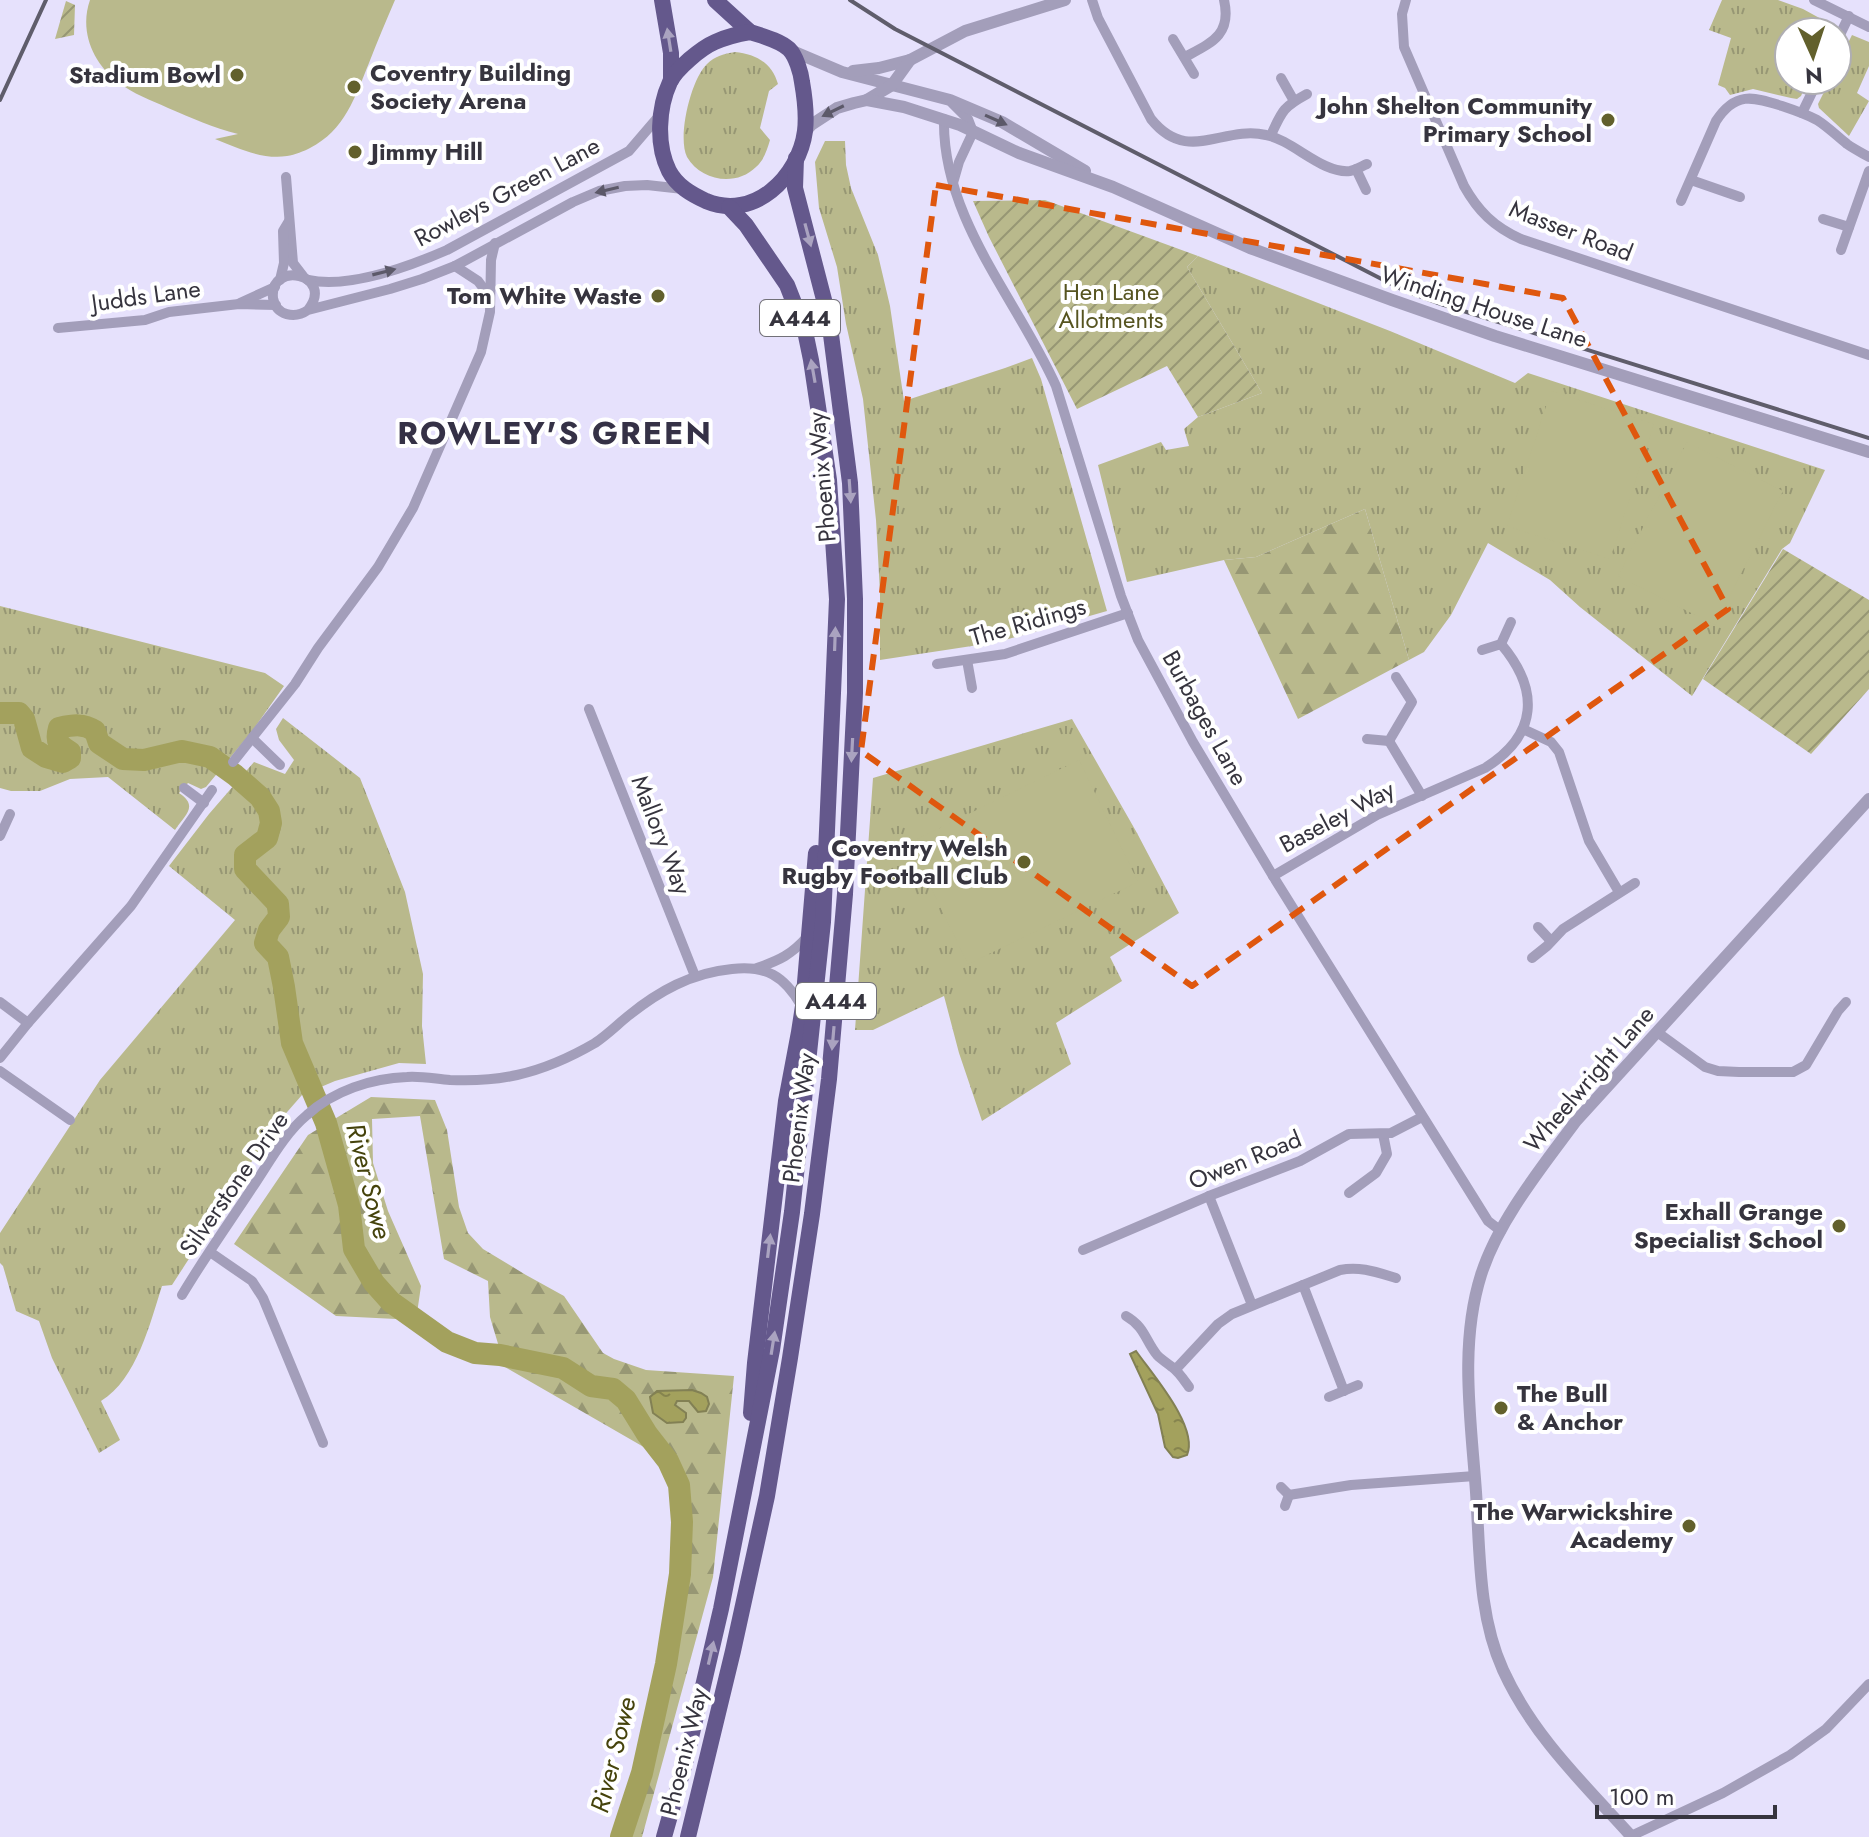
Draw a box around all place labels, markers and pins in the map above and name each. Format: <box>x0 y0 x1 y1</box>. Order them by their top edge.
place label: Coventry Building Society Arena <box>370 55 571 118</box>
place label: Stadium Bowl <box>69 57 221 92</box>
marker: Stadium Bowl <box>228 66 246 84</box>
marker: Coventry Building Society Arena <box>345 78 363 96</box>
place label: John Shelton Community Primary School <box>1315 88 1592 151</box>
marker: John Shelton Community Primary School <box>1599 111 1617 129</box>
place label: Jimmy Hill <box>367 134 483 169</box>
marker: Jimmy Hill <box>346 143 364 161</box>
place label: Tom White Waste <box>447 278 642 313</box>
marker: Tom White Waste <box>649 287 667 305</box>
place label: Coventry Welsh Rugby Football Club <box>782 830 1008 893</box>
marker: Coventry Welsh Rugby Football Club <box>1015 853 1033 871</box>
place label: Exhall Grange Specialist School <box>1634 1194 1823 1257</box>
marker: Exhall Grange Specialist School <box>1830 1217 1848 1235</box>
place label: The Bull & Anchor <box>1517 1376 1623 1439</box>
marker: The Bull & Anchor <box>1492 1399 1510 1417</box>
place label: The Warwickshire Academy <box>1473 1494 1673 1557</box>
marker: The Warwickshire Academy <box>1680 1517 1698 1535</box>

